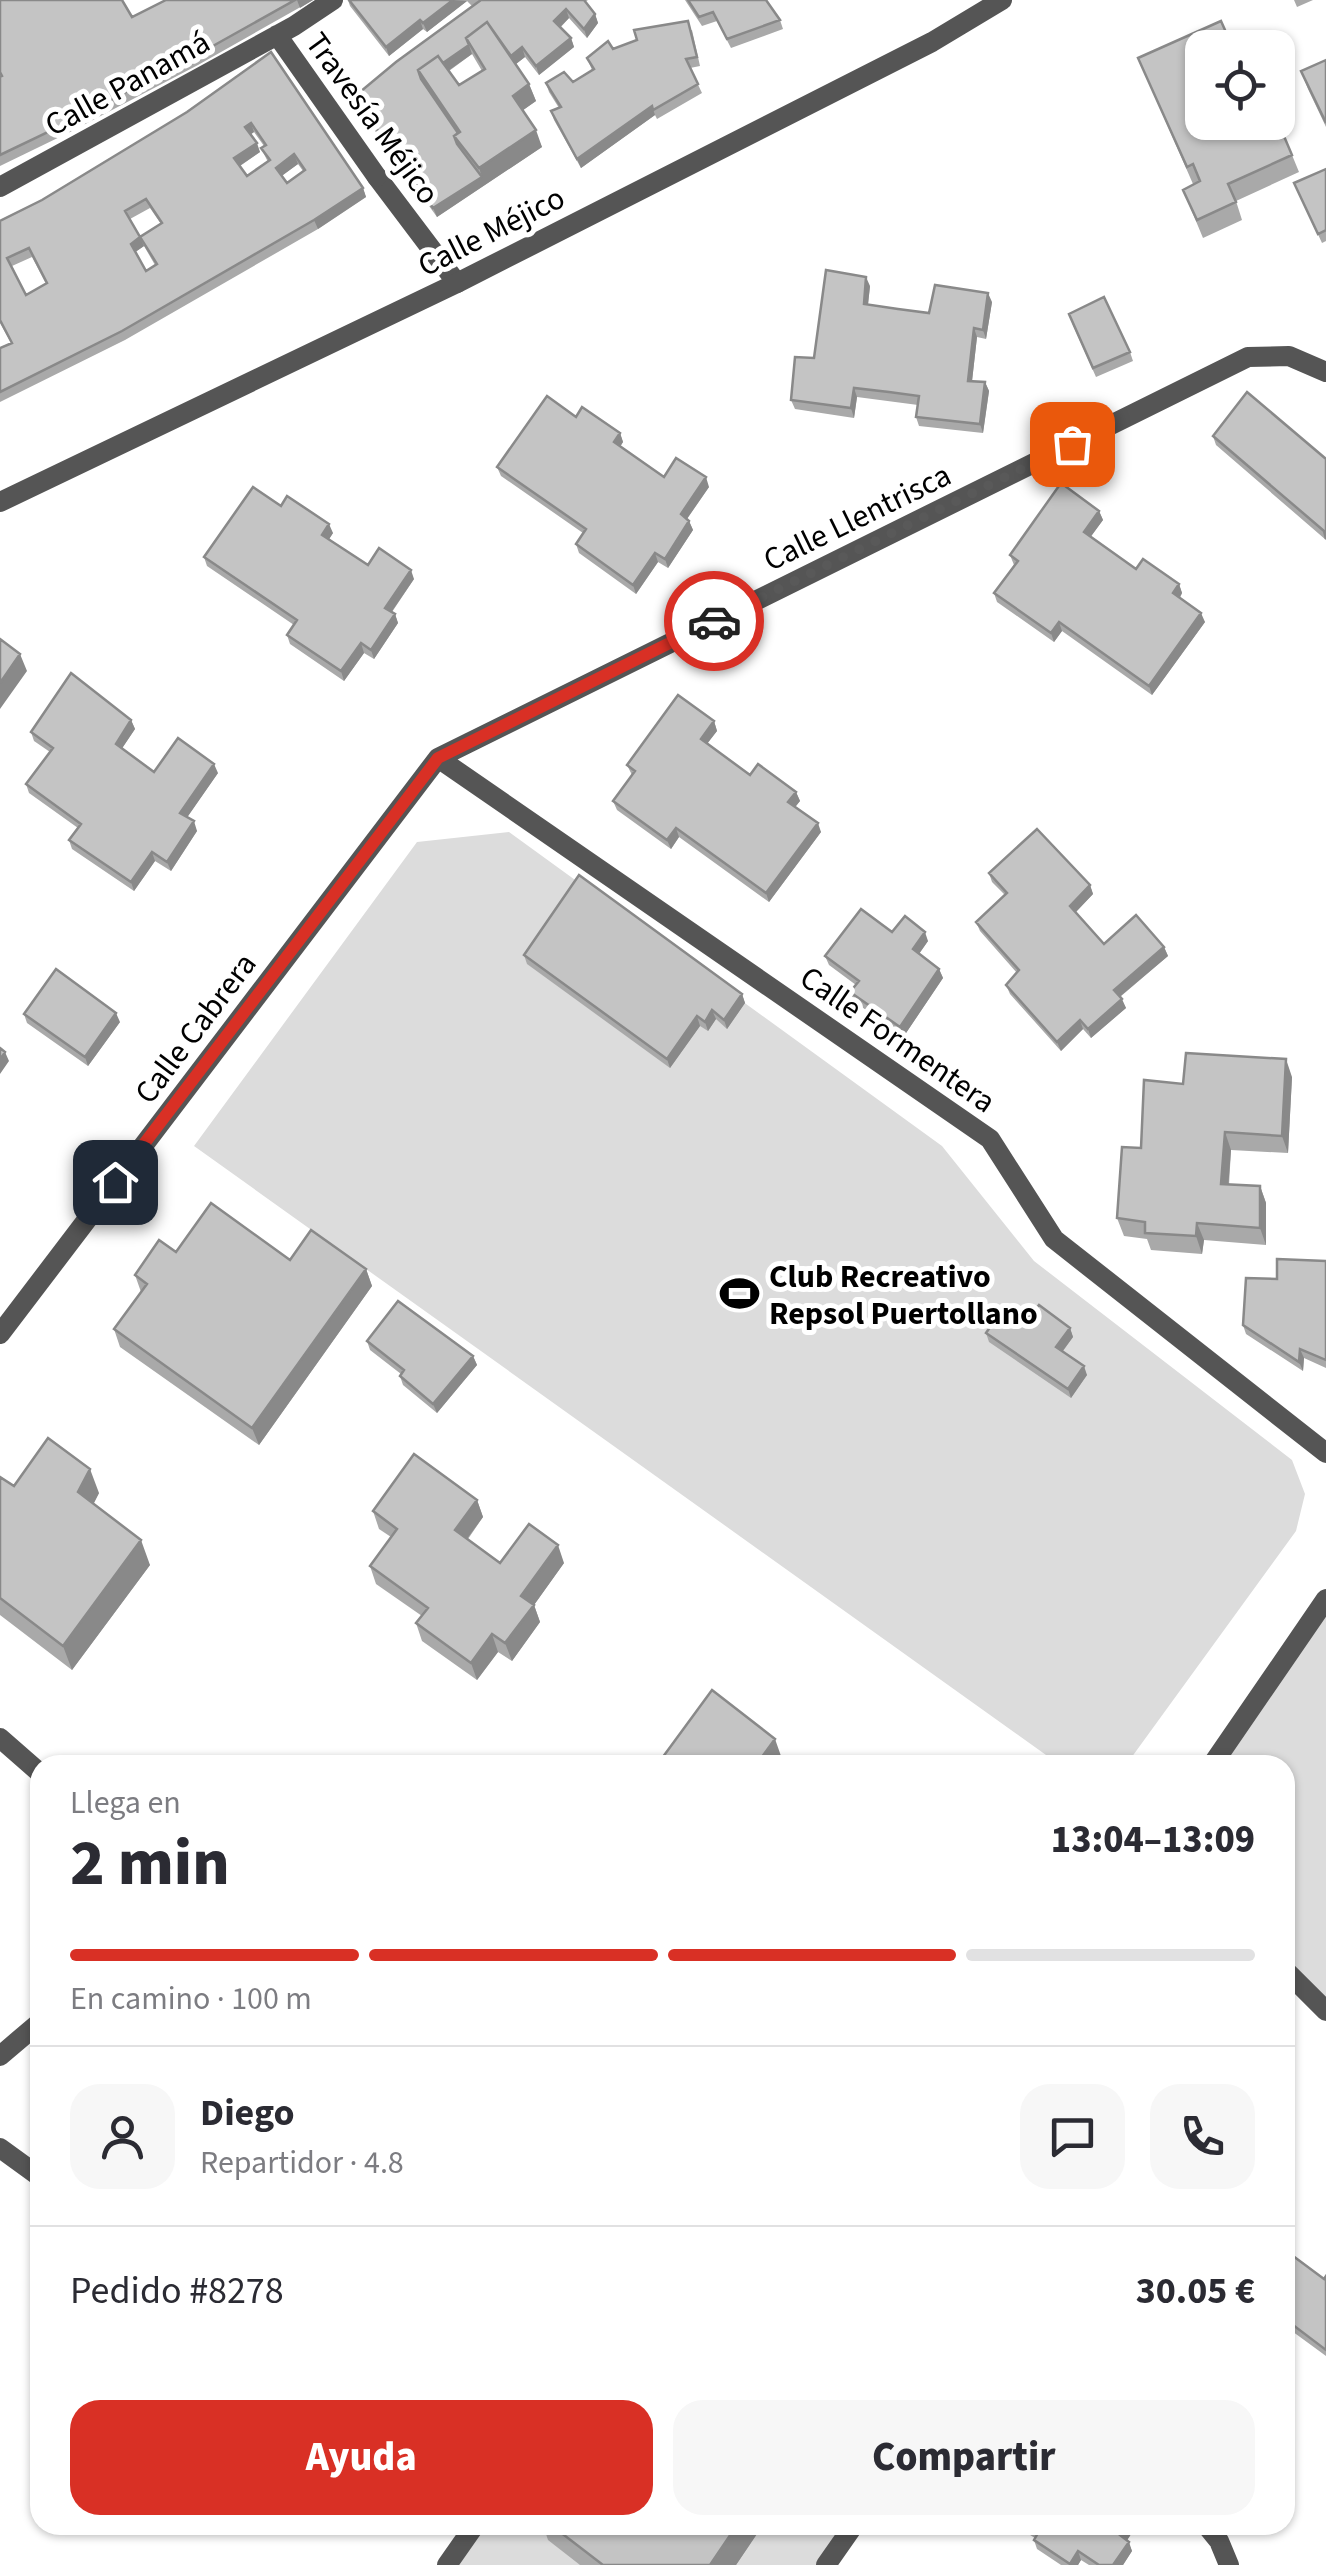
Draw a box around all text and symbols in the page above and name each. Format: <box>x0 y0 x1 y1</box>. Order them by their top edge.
street label: Calle Panamá <box>37 20 218 148</box>
street label: Travesía Méjico <box>294 23 450 214</box>
map controls <box>1185 30 1295 140</box>
button: locate <box>1185 30 1295 140</box>
street label: Calle Méjico <box>410 175 573 289</box>
pin <box>1030 402 1115 487</box>
icon: bag <box>1045 417 1100 472</box>
street label: Calle Llentrisca <box>756 453 959 583</box>
courier <box>664 571 764 671</box>
icon: car <box>687 594 742 649</box>
street label: Calle Cabrera <box>124 944 268 1114</box>
street label: Calle Formentera <box>790 955 1005 1124</box>
pin <box>73 1140 158 1225</box>
icon: home <box>88 1155 143 1210</box>
place label: Club Recreativo Repsol Puertollano <box>769 1254 1038 1337</box>
sports icon: Club Recreativo Repsol Puertollano <box>718 1273 760 1315</box>
text: Llega en <box>70 1780 181 1826</box>
text: 13:04–13:09 <box>1051 1813 1255 1867</box>
text: 2 min <box>70 1817 230 1910</box>
text: En camino · 100 m <box>70 1976 312 2022</box>
button: person <box>70 2084 175 2189</box>
button: chat <box>1020 2084 1125 2189</box>
button: phone <box>1150 2084 1255 2189</box>
text: Diego <box>200 2086 295 2140</box>
text: Repartidor · 4.8 <box>200 2140 404 2186</box>
text: Pedido #8278 <box>70 2264 284 2318</box>
text: 30.05 € <box>1136 2264 1255 2318</box>
button: Ayuda <box>70 2400 653 2515</box>
button: Compartir <box>673 2400 1255 2515</box>

